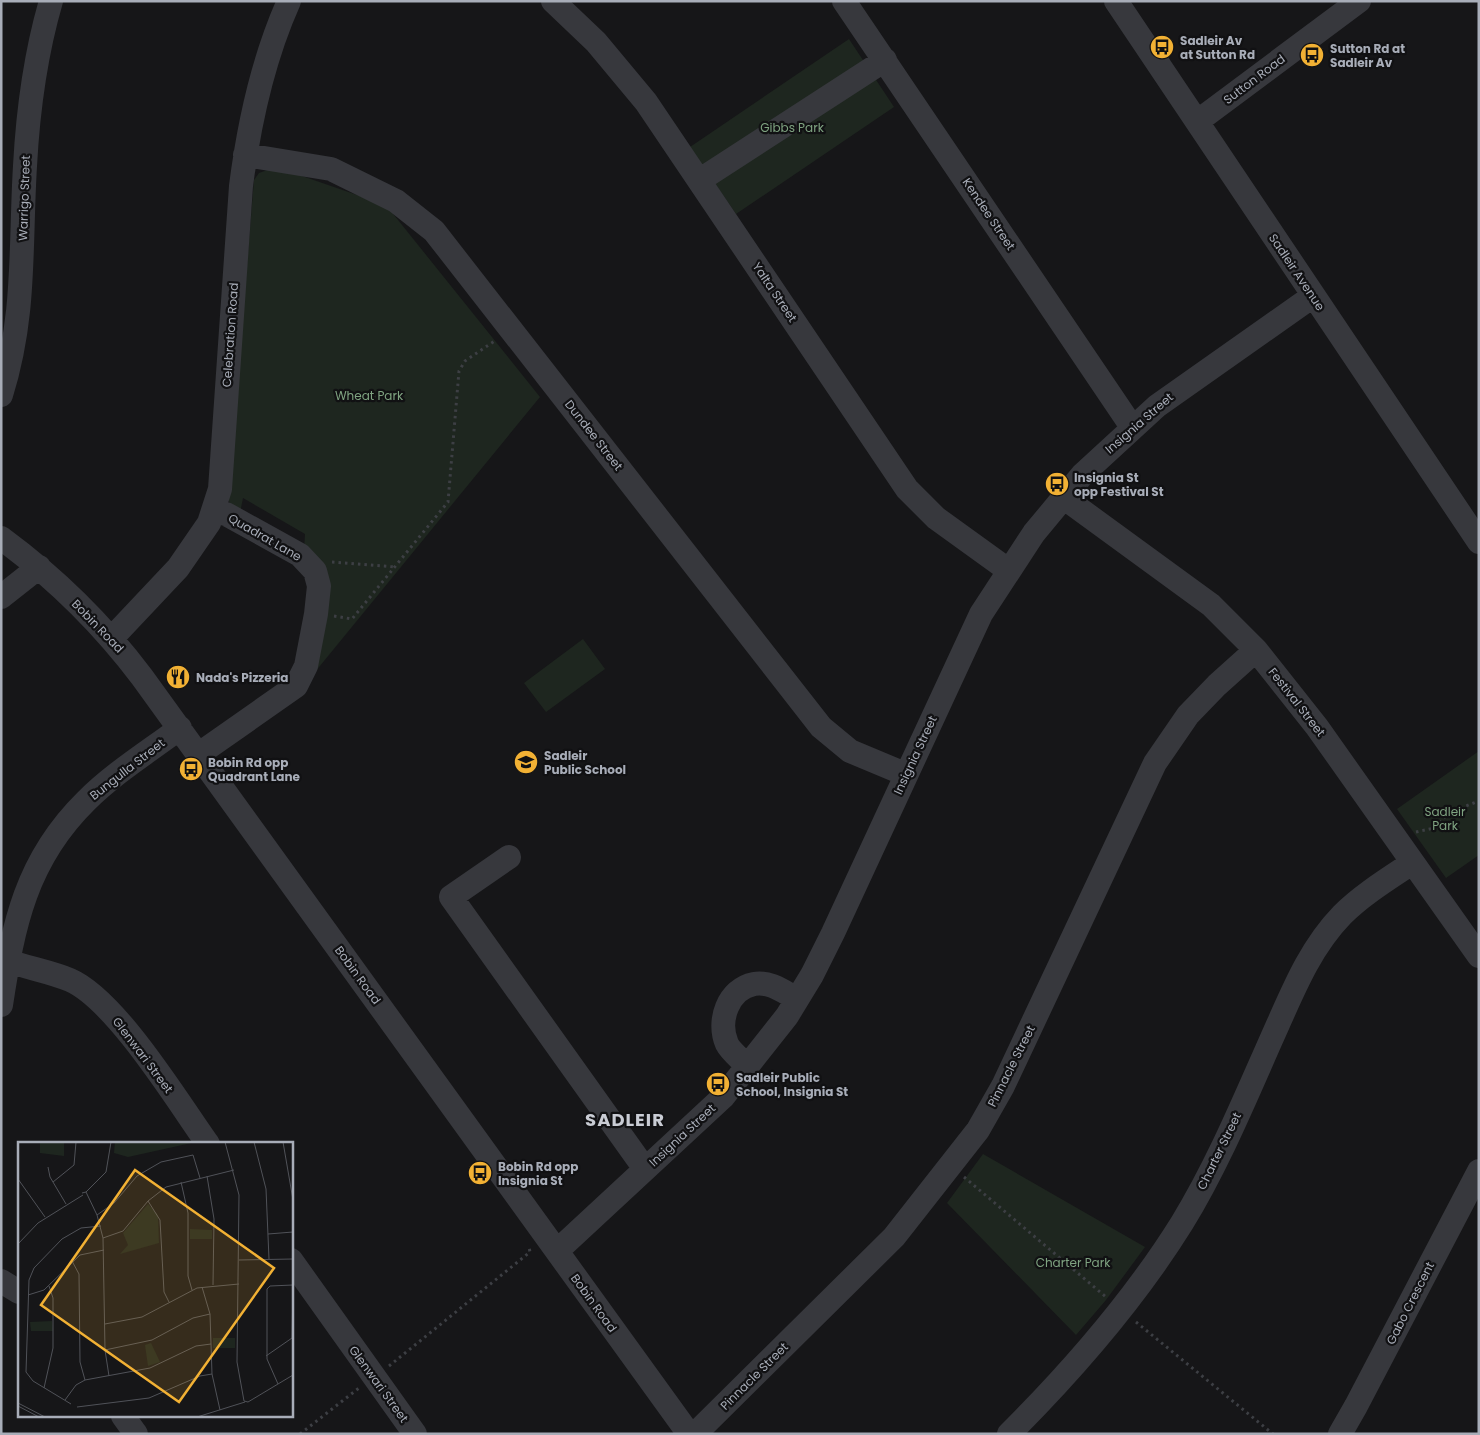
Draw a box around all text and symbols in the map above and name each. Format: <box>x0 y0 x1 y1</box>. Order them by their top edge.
place label: Sadleir Av at Sutton Rd <box>1180 32 1255 63</box>
bus stop icon: Sadleir Av at Sutton Rd <box>1149 34 1175 60</box>
place label: Sutton Rd at Sadleir Av <box>1330 40 1405 71</box>
bus stop icon: Sutton Rd at Sadleir Av <box>1299 42 1325 68</box>
street label: Sutton Road <box>1220 50 1288 108</box>
park label: Gibbs Park <box>760 119 825 136</box>
street label: Warrigo Street <box>14 155 34 241</box>
street label: Kendee Street <box>959 175 1019 253</box>
street label: Sadleir Avenue <box>1265 230 1329 314</box>
street label: Yalta Street <box>749 259 801 325</box>
street label: Celebration Road <box>218 282 242 388</box>
park label: Wheat Park <box>335 387 404 404</box>
street label: Insignia Street <box>1101 389 1177 457</box>
street label: Dundee Street <box>561 396 627 474</box>
place label: Insignia St opp Festival St <box>1074 469 1164 500</box>
bus stop icon: Insignia St opp Festival St <box>1044 471 1070 497</box>
street label: Quadrat Lane <box>225 509 305 565</box>
street label: Bobin Road <box>68 596 128 656</box>
restaurant icon: Nada's Pizzeria <box>165 664 191 690</box>
street label: Festival Street <box>1265 664 1329 740</box>
place label: Nada's Pizzeria <box>196 669 289 686</box>
street label: Insignia Street <box>889 713 941 797</box>
street label: Bungulla Street <box>86 734 168 804</box>
place label: Sadleir Public School <box>544 747 626 778</box>
school or university icon: Sadleir Public School <box>513 749 539 775</box>
place label: Bobin Rd opp Quadrant Lane <box>208 754 301 785</box>
bus stop icon: Bobin Rd opp Quadrant Lane <box>178 756 204 782</box>
park label: Sadleir Park <box>1424 803 1466 834</box>
street label: Bobin Road <box>331 942 385 1008</box>
street label: Glenwari Street <box>109 1013 177 1097</box>
street label: Pinnacle Street <box>983 1022 1039 1110</box>
place label: Sadleir Public School, Insignia St <box>736 1069 848 1100</box>
bus stop icon: Sadleir Public School, Insignia St <box>705 1071 731 1097</box>
street label: Insignia Street <box>645 1100 719 1170</box>
district label: SADLEIR <box>585 1107 665 1132</box>
street label: Charter Street <box>1193 1109 1245 1193</box>
inset map <box>18 1142 292 1418</box>
place label: Bobin Rd opp Insignia St <box>498 1158 578 1189</box>
bus stop icon: Bobin Rd opp Insignia St <box>467 1160 493 1186</box>
park label: Charter Park <box>1036 1254 1111 1271</box>
street label: Gabo Crescent <box>1382 1259 1438 1347</box>
street label: Bobin Road <box>567 1270 621 1336</box>
street label: Pinnacle Street <box>716 1338 792 1414</box>
street label: Glenwari Street <box>345 1342 413 1426</box>

